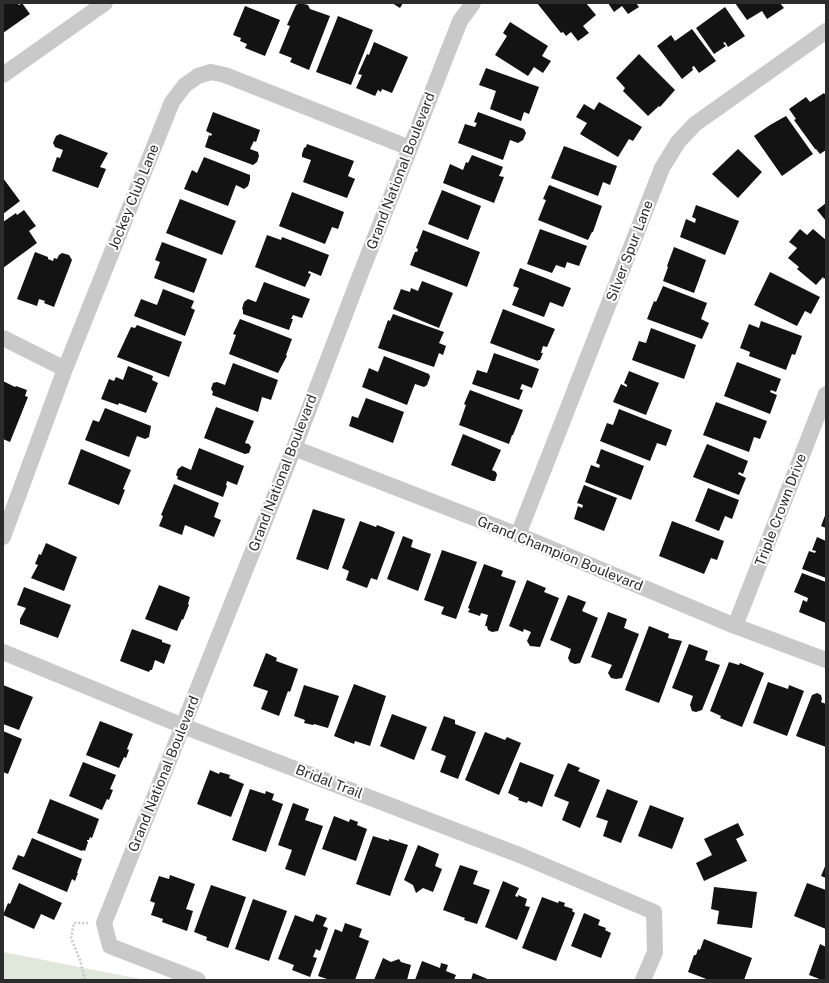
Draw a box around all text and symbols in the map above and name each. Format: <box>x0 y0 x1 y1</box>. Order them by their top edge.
street label: Grand National Boulevard <box>363 90 439 252</box>
street label: Jockey Club Lane <box>105 142 163 252</box>
street label: Silver Spur Lane <box>603 198 657 304</box>
street label: Grand National Boulevard <box>245 392 321 554</box>
street label: Triple Crown Drive <box>752 451 810 569</box>
street label: Grand Champion Boulevard <box>475 513 645 595</box>
street label: Grand National Boulevard <box>125 694 203 854</box>
street label: Bridal Trail <box>293 761 365 803</box>

